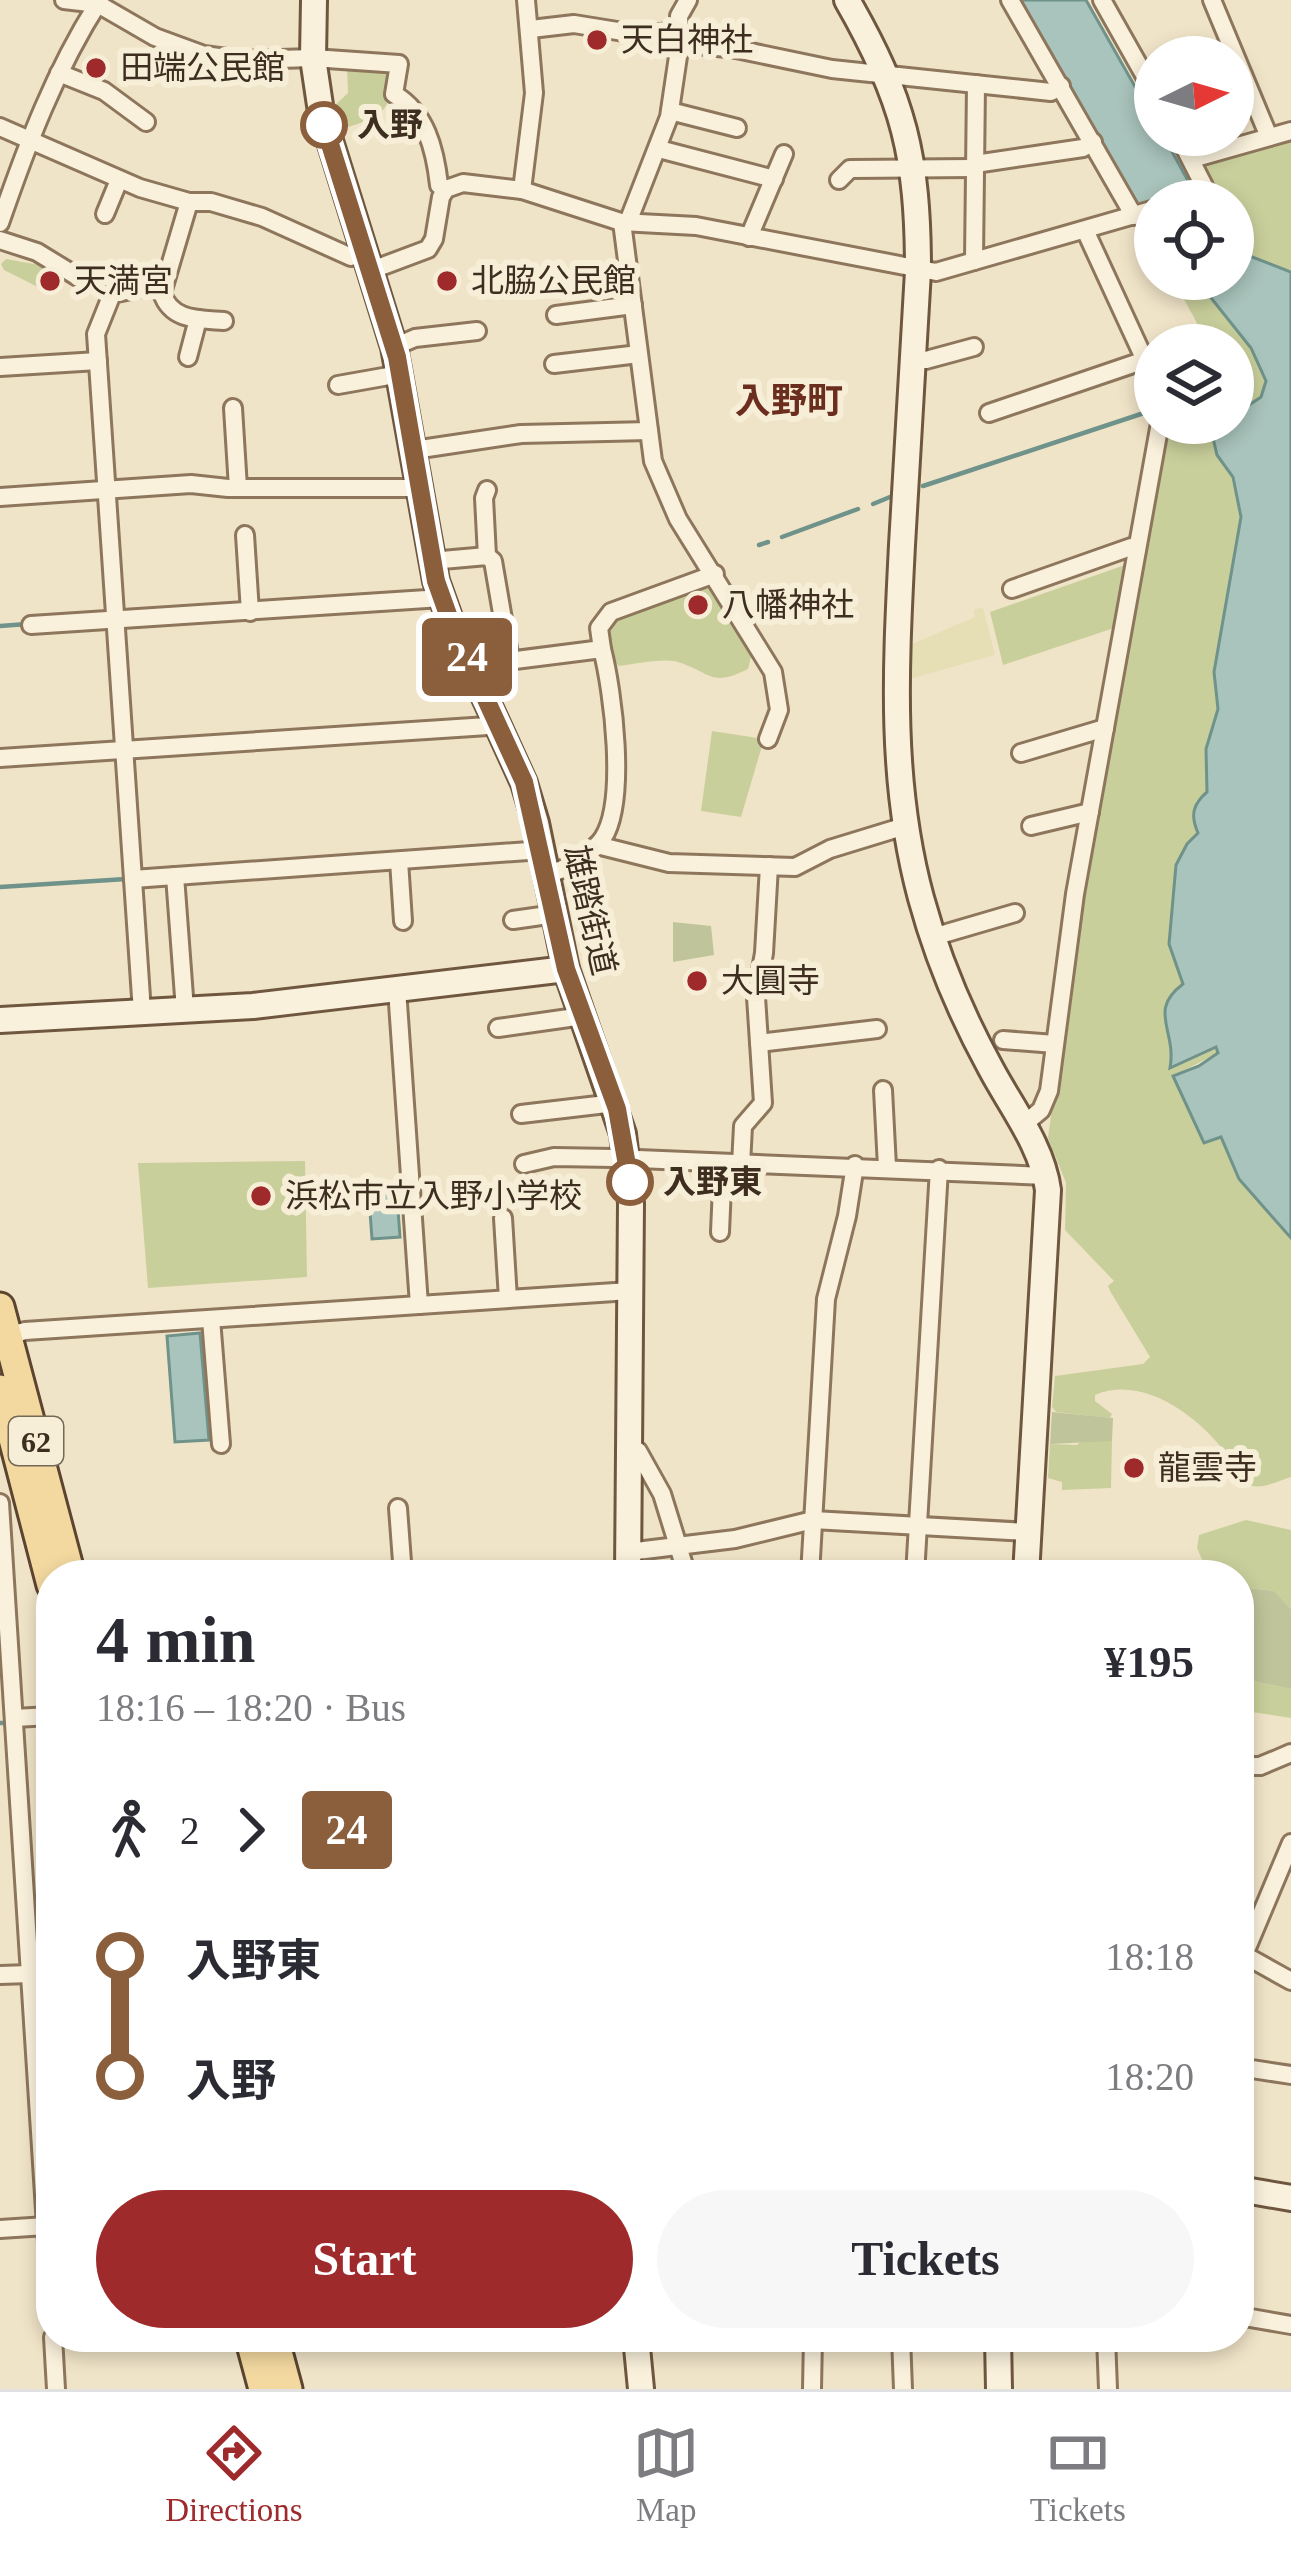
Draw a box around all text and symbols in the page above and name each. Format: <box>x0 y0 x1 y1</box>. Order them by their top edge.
place label: 天白神社 <box>621 22 753 58</box>
marker: 天白神社 <box>584 27 610 53</box>
north arrow <box>1134 36 1254 156</box>
map controls <box>1134 36 1254 444</box>
place label: 田端公民館 <box>120 50 285 86</box>
marker: 田端公民館 <box>83 55 109 81</box>
marker: 入野 <box>302 103 346 147</box>
place label: 入野 <box>357 107 423 143</box>
button: locate <box>1134 180 1254 300</box>
place label: 天満宮 <box>74 263 173 299</box>
place label: 北脇公民館 <box>471 263 636 299</box>
marker: 天満宮 <box>37 268 63 294</box>
marker: 北脇公民館 <box>434 268 460 294</box>
button: layers <box>1134 324 1254 444</box>
district label: 入野町 <box>735 381 843 421</box>
place label: 八幡神社 <box>722 587 854 623</box>
marker: 八幡神社 <box>685 592 711 618</box>
line badge: 24 <box>413 618 521 696</box>
text: 24 <box>446 634 488 680</box>
street label: 雄踏街道 <box>558 842 622 978</box>
place label: 大圓寺 <box>721 963 820 999</box>
marker: 大圓寺 <box>684 968 710 994</box>
marker: 入野東 <box>608 1160 652 1204</box>
place label: 入野東 <box>663 1164 762 1200</box>
place label: 浜松市立入野小学校 <box>285 1178 582 1214</box>
marker: 浜松市立入野小学校 <box>248 1183 274 1209</box>
road number: 62 <box>9 1417 63 1465</box>
place label: 龍雲寺 <box>1158 1450 1257 1486</box>
marker: 龍雲寺 <box>1121 1455 1147 1481</box>
text: 4 min <box>96 1603 256 1676</box>
text: ¥195 <box>1104 1637 1194 1687</box>
text: 18:16 – 18:20 · Bus <box>96 1686 406 1729</box>
icon: walk <box>96 1797 162 1863</box>
icon: forward <box>218 1797 284 1863</box>
text: 24 <box>326 1807 368 1853</box>
text: 2 <box>180 1809 200 1852</box>
text: 18:18 <box>1105 1935 1194 1978</box>
text: 入野東 <box>186 1936 321 1986</box>
text: 18:20 <box>1105 2055 1194 2098</box>
text: 入野 <box>186 2056 276 2106</box>
button: Start <box>96 2190 633 2328</box>
button: Tickets <box>657 2190 1194 2328</box>
tab: Directions <box>165 2420 303 2529</box>
tab: Map <box>633 2420 699 2529</box>
tab: Tickets <box>1030 2420 1126 2529</box>

